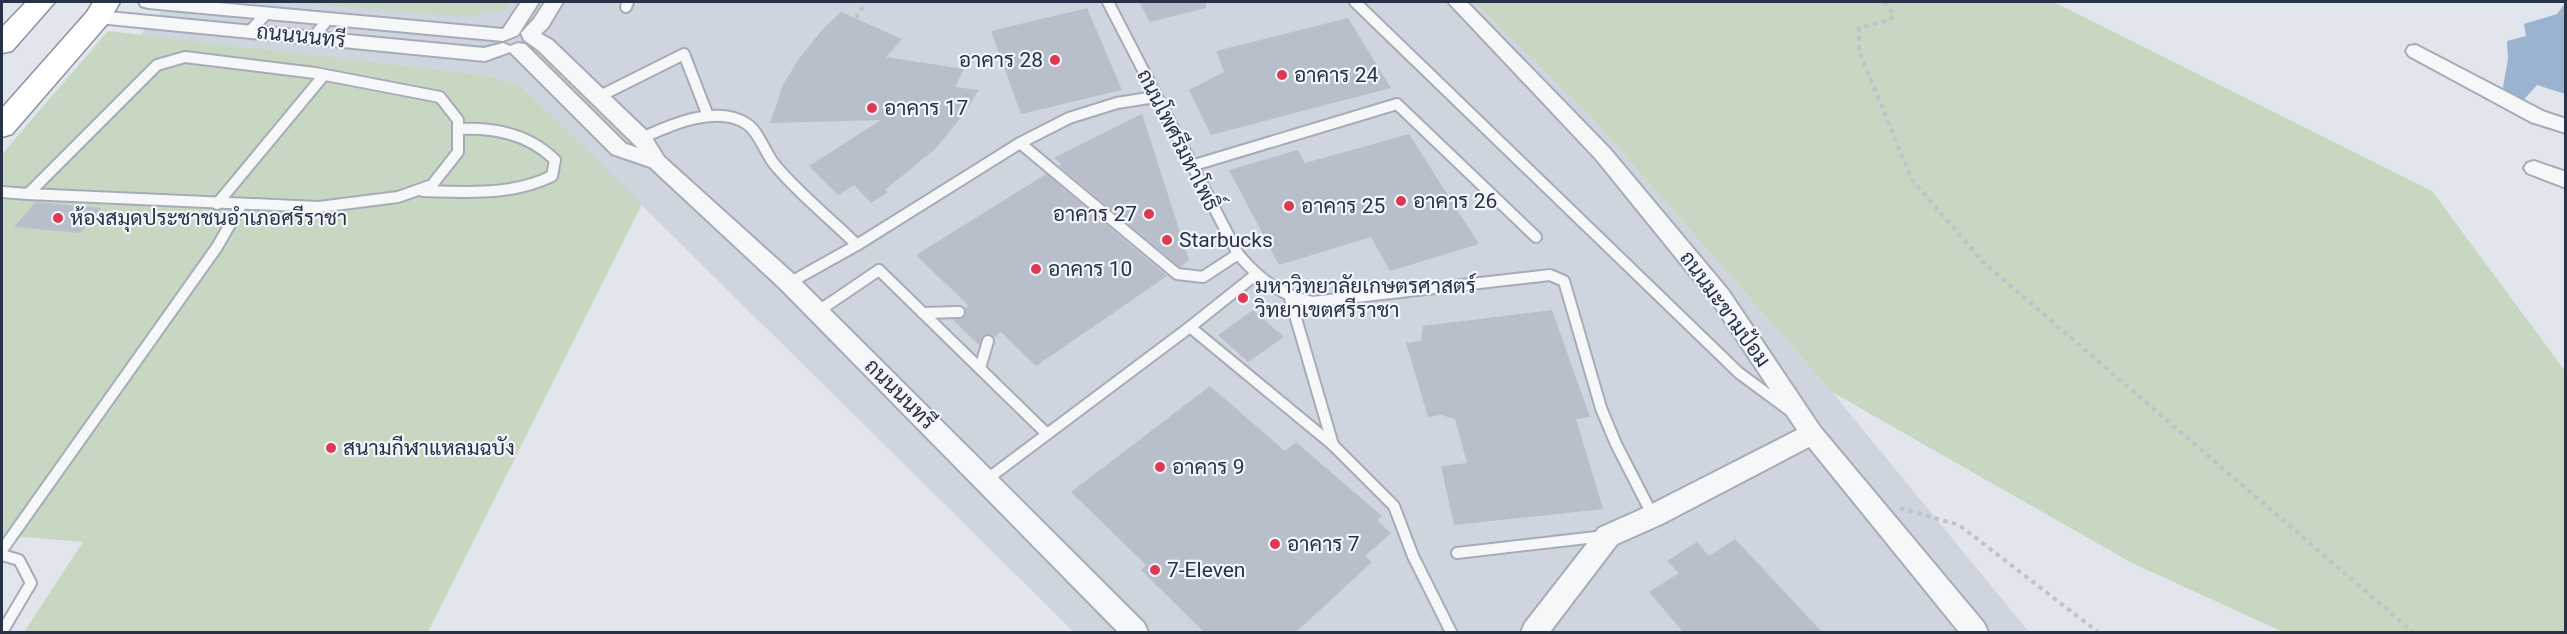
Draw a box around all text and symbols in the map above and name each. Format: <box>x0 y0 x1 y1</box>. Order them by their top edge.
street label: ถนนนนทรี <box>255 18 347 53</box>
place label: อาคาร 28 <box>959 48 1043 72</box>
marker: อาคาร 28 <box>1048 53 1062 67</box>
street label: ถนนโพศรีมหาโพธิ์ <box>1132 62 1231 215</box>
place label: อาคาร 24 <box>1294 63 1379 87</box>
marker: อาคาร 24 <box>1275 68 1289 82</box>
place label: อาคาร 17 <box>884 96 968 120</box>
marker: อาคาร 17 <box>865 101 879 115</box>
place label: อาคาร 26 <box>1413 189 1497 213</box>
place label: อาคาร 25 <box>1301 194 1385 218</box>
marker: อาคาร 26 <box>1394 194 1408 208</box>
marker: อาคาร 25 <box>1282 199 1296 213</box>
place label: อาคาร 27 <box>1053 202 1137 226</box>
place label: ห้องสมุดประชาชนอำเภอศรีราชา <box>70 205 347 232</box>
marker: อาคาร 27 <box>1142 207 1156 221</box>
marker: ห้องสมุดประชาชนอำเภอศรีราชา <box>51 211 65 225</box>
place label: Starbucks <box>1179 228 1273 252</box>
marker: Starbucks <box>1160 233 1174 247</box>
street label: ถนนมะขามป้อม <box>1675 245 1777 372</box>
place label: อาคาร 10 <box>1048 257 1132 281</box>
marker: อาคาร 10 <box>1029 262 1043 276</box>
place label: มหาวิทยาลัยเกษตรศาสตร์ วิทยาเขตศรีราชา <box>1255 272 1476 322</box>
marker: มหาวิทยาลัยเกษตรศาสตร์ วิทยาเขตศรีราชา <box>1236 291 1250 305</box>
street label: ถนนนนทรี <box>860 353 941 434</box>
place label: สนามกีฬาแหลมฉบัง <box>343 435 515 460</box>
marker: สนามกีฬาแหลมฉบัง <box>324 441 338 455</box>
place label: อาคาร 9 <box>1172 455 1245 479</box>
marker: อาคาร 9 <box>1153 460 1167 474</box>
place label: อาคาร 7 <box>1287 532 1360 556</box>
marker: อาคาร 7 <box>1268 537 1282 551</box>
place label: 7-Eleven <box>1167 558 1245 582</box>
marker: 7-Eleven <box>1148 563 1162 577</box>

